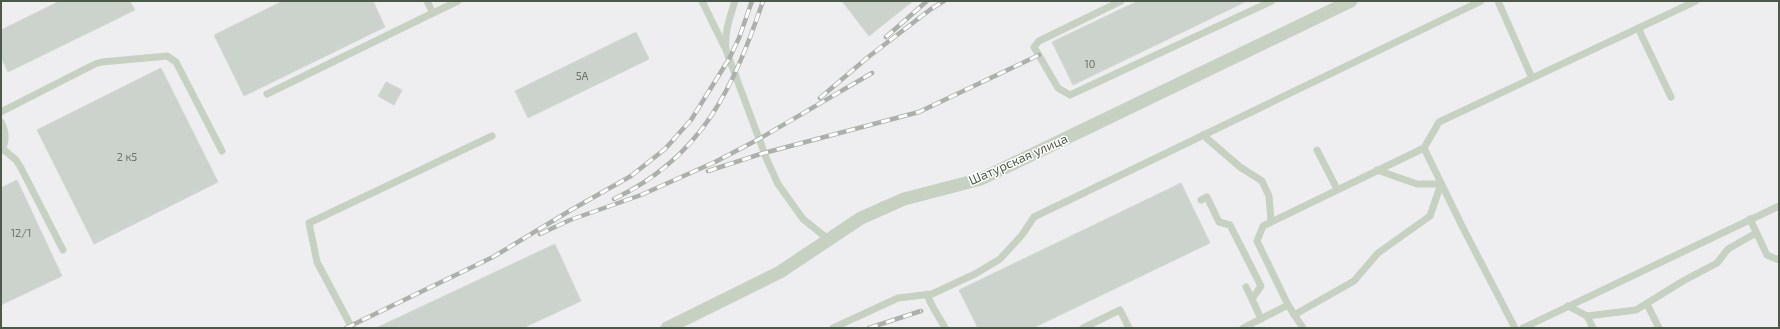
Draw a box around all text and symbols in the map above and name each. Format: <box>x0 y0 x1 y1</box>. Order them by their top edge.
house number: 10 <box>1084 57 1096 70</box>
house number: 5А <box>576 69 589 82</box>
street label: Шатурская улица <box>966 130 1070 188</box>
house number: 2 к5 <box>117 150 137 163</box>
house number: 12/1 <box>11 226 31 239</box>

